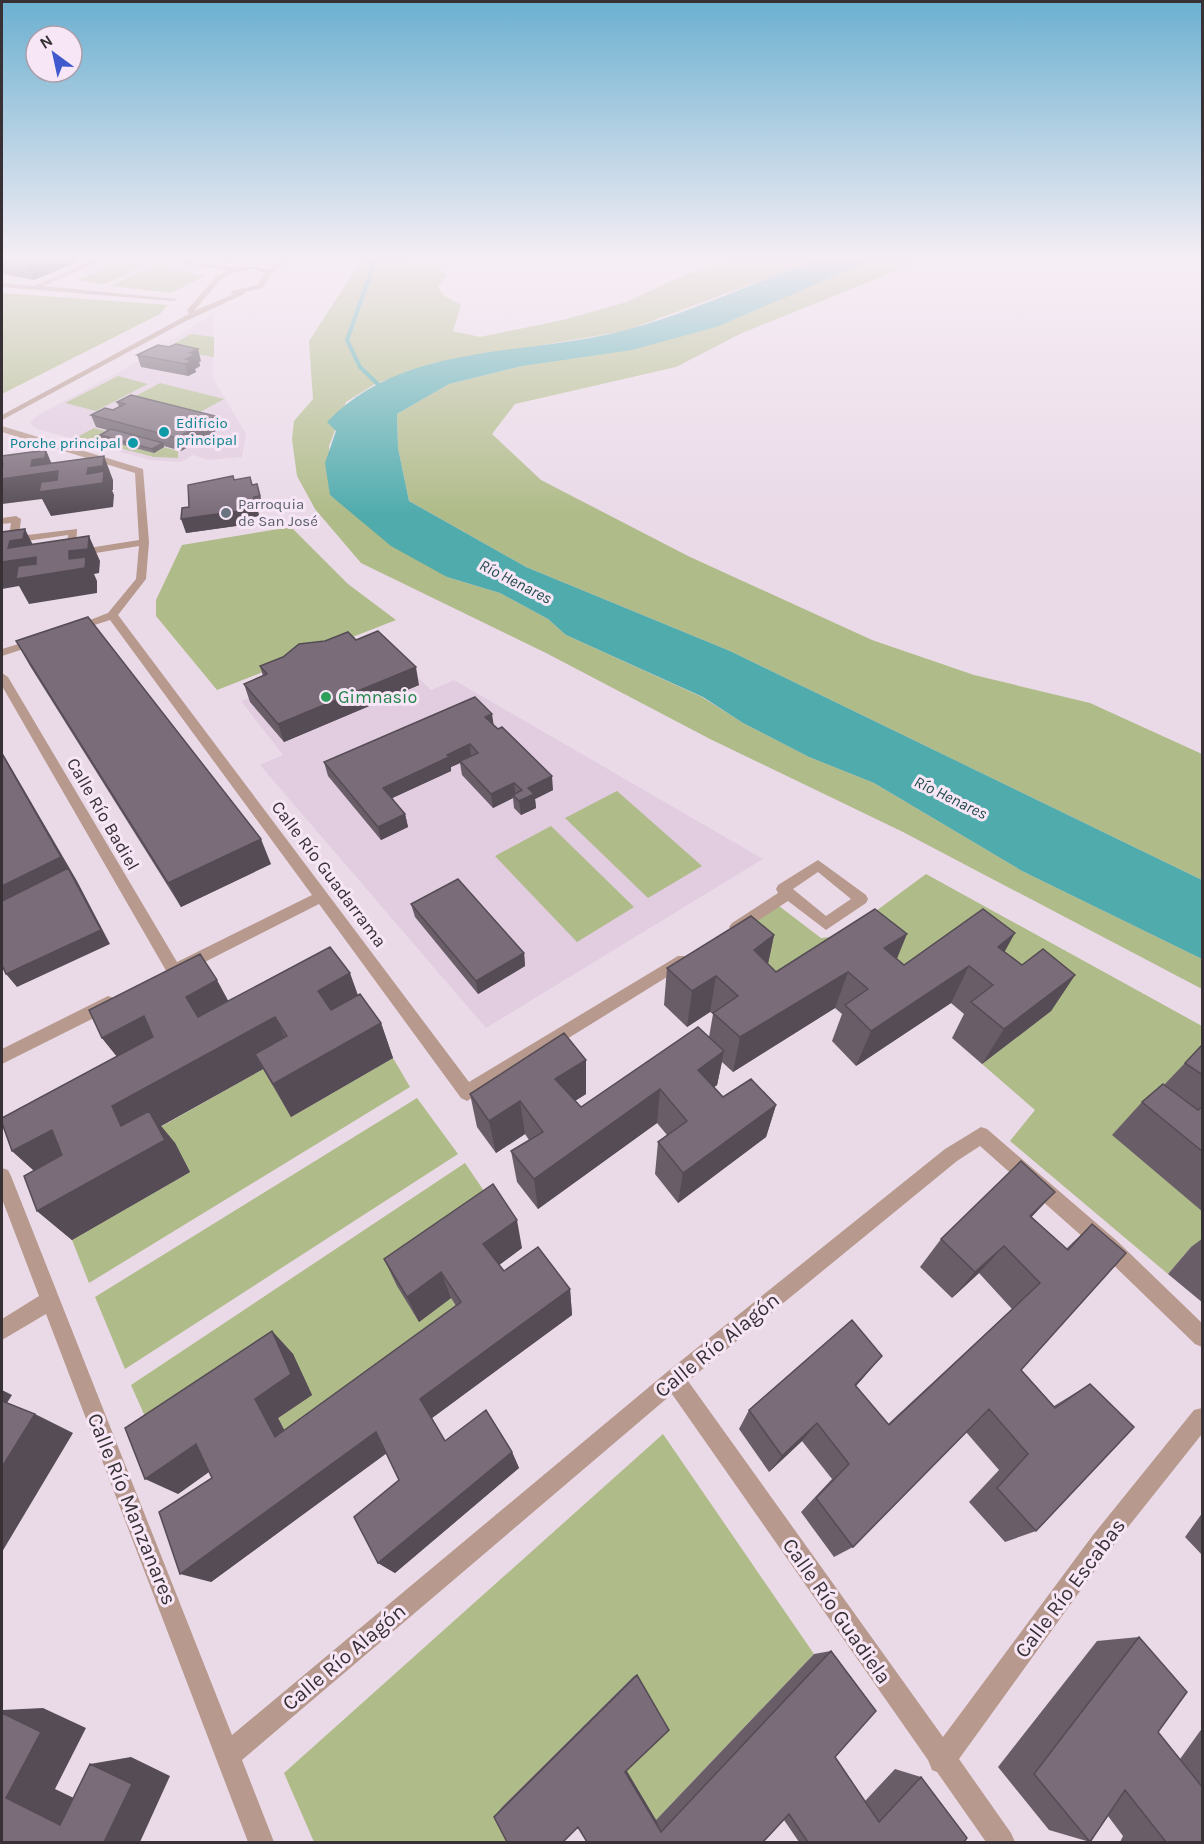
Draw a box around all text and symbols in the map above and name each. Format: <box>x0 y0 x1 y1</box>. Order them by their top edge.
north arrow <box>24 24 84 84</box>
text: N <box>36 31 56 53</box>
place label: Edificio principal <box>176 414 237 449</box>
marker: Edificio principal <box>157 425 171 439</box>
place label: Porche principal <box>10 434 121 452</box>
marker: Porche principal <box>126 436 140 450</box>
place label: Parroquia de San José <box>238 495 318 530</box>
marker: Parroquia de San José <box>219 506 233 520</box>
water label: Río Henares <box>476 555 556 608</box>
place label: Gimnasio <box>338 686 417 708</box>
marker: Gimnasio <box>319 690 333 704</box>
street label: Calle Río Badiel <box>62 754 144 874</box>
water label: Río Henares <box>911 772 991 823</box>
street label: Calle Río Guadarrama <box>267 796 391 952</box>
street label: Calle Río Alagón <box>650 1288 784 1402</box>
street label: Calle Río Manzanares <box>83 1410 181 1608</box>
street label: Calle Río Escabas <box>1010 1514 1130 1662</box>
street label: Calle Río Guadiela <box>778 1534 896 1688</box>
street label: Calle Río Alagón <box>278 1599 410 1715</box>

